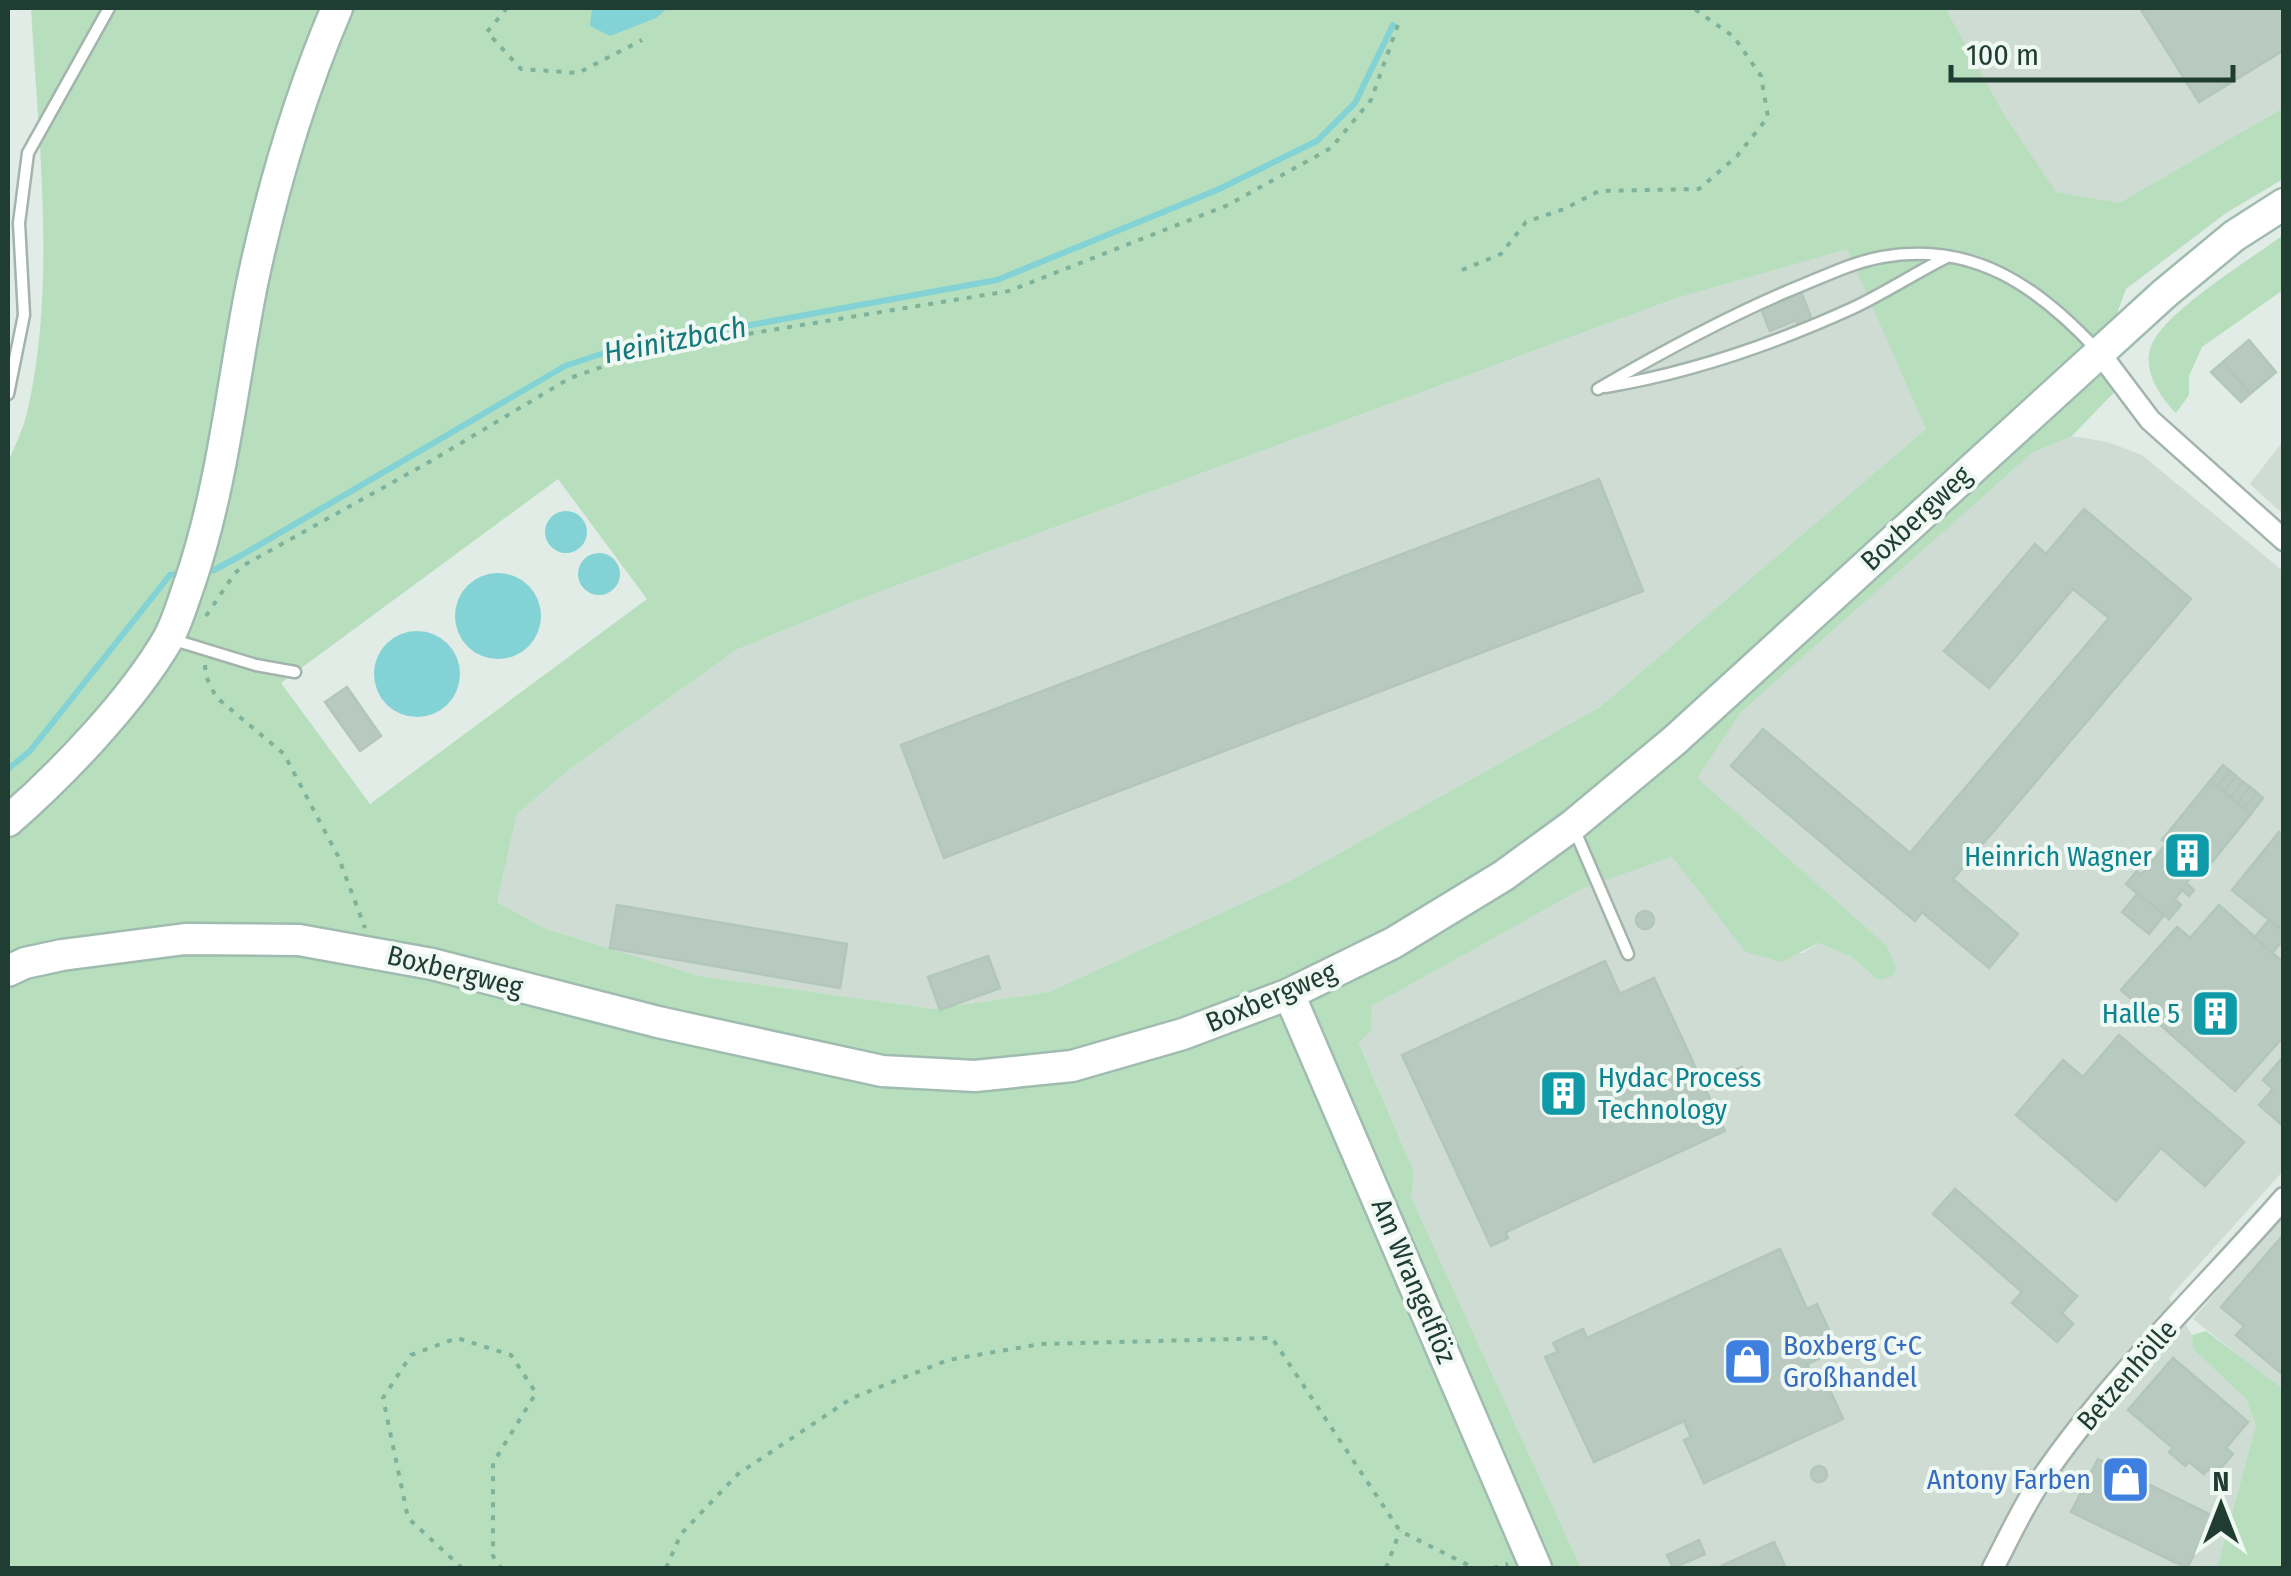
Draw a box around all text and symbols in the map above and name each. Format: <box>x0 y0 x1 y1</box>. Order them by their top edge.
scale bar <box>1951 20 2234 82</box>
text: 100 m <box>1966 37 2039 73</box>
water label: Heinitzbach <box>601 309 749 371</box>
street label: Boxbergweg <box>1854 458 1979 577</box>
building icon: Heinrich Wagner <box>2161 830 2213 882</box>
place label: Heinrich Wagner <box>1964 840 2152 873</box>
street label: Boxbergweg <box>384 938 527 1004</box>
street label: Boxbergweg <box>1201 954 1342 1039</box>
building icon: Halle 5 <box>2189 987 2241 1039</box>
place label: Halle 5 <box>2102 997 2180 1030</box>
place label: Hydac Process Technology <box>1598 1061 1761 1126</box>
building icon: Hydac Process Technology <box>1537 1067 1589 1119</box>
street label: Am Wrangelflöz <box>1364 1194 1464 1368</box>
street label: Betzenhölle <box>2070 1313 2184 1437</box>
place label: Boxberg C+C Großhandel <box>1783 1329 1922 1394</box>
shop icon: Boxberg C+C Großhandel <box>1722 1335 1774 1387</box>
shop icon: Antony Farben <box>2100 1453 2152 1505</box>
north arrow <box>2171 1456 2271 1556</box>
place label: Antony Farben <box>1927 1463 2091 1496</box>
text: N <box>2213 1465 2229 1498</box>

